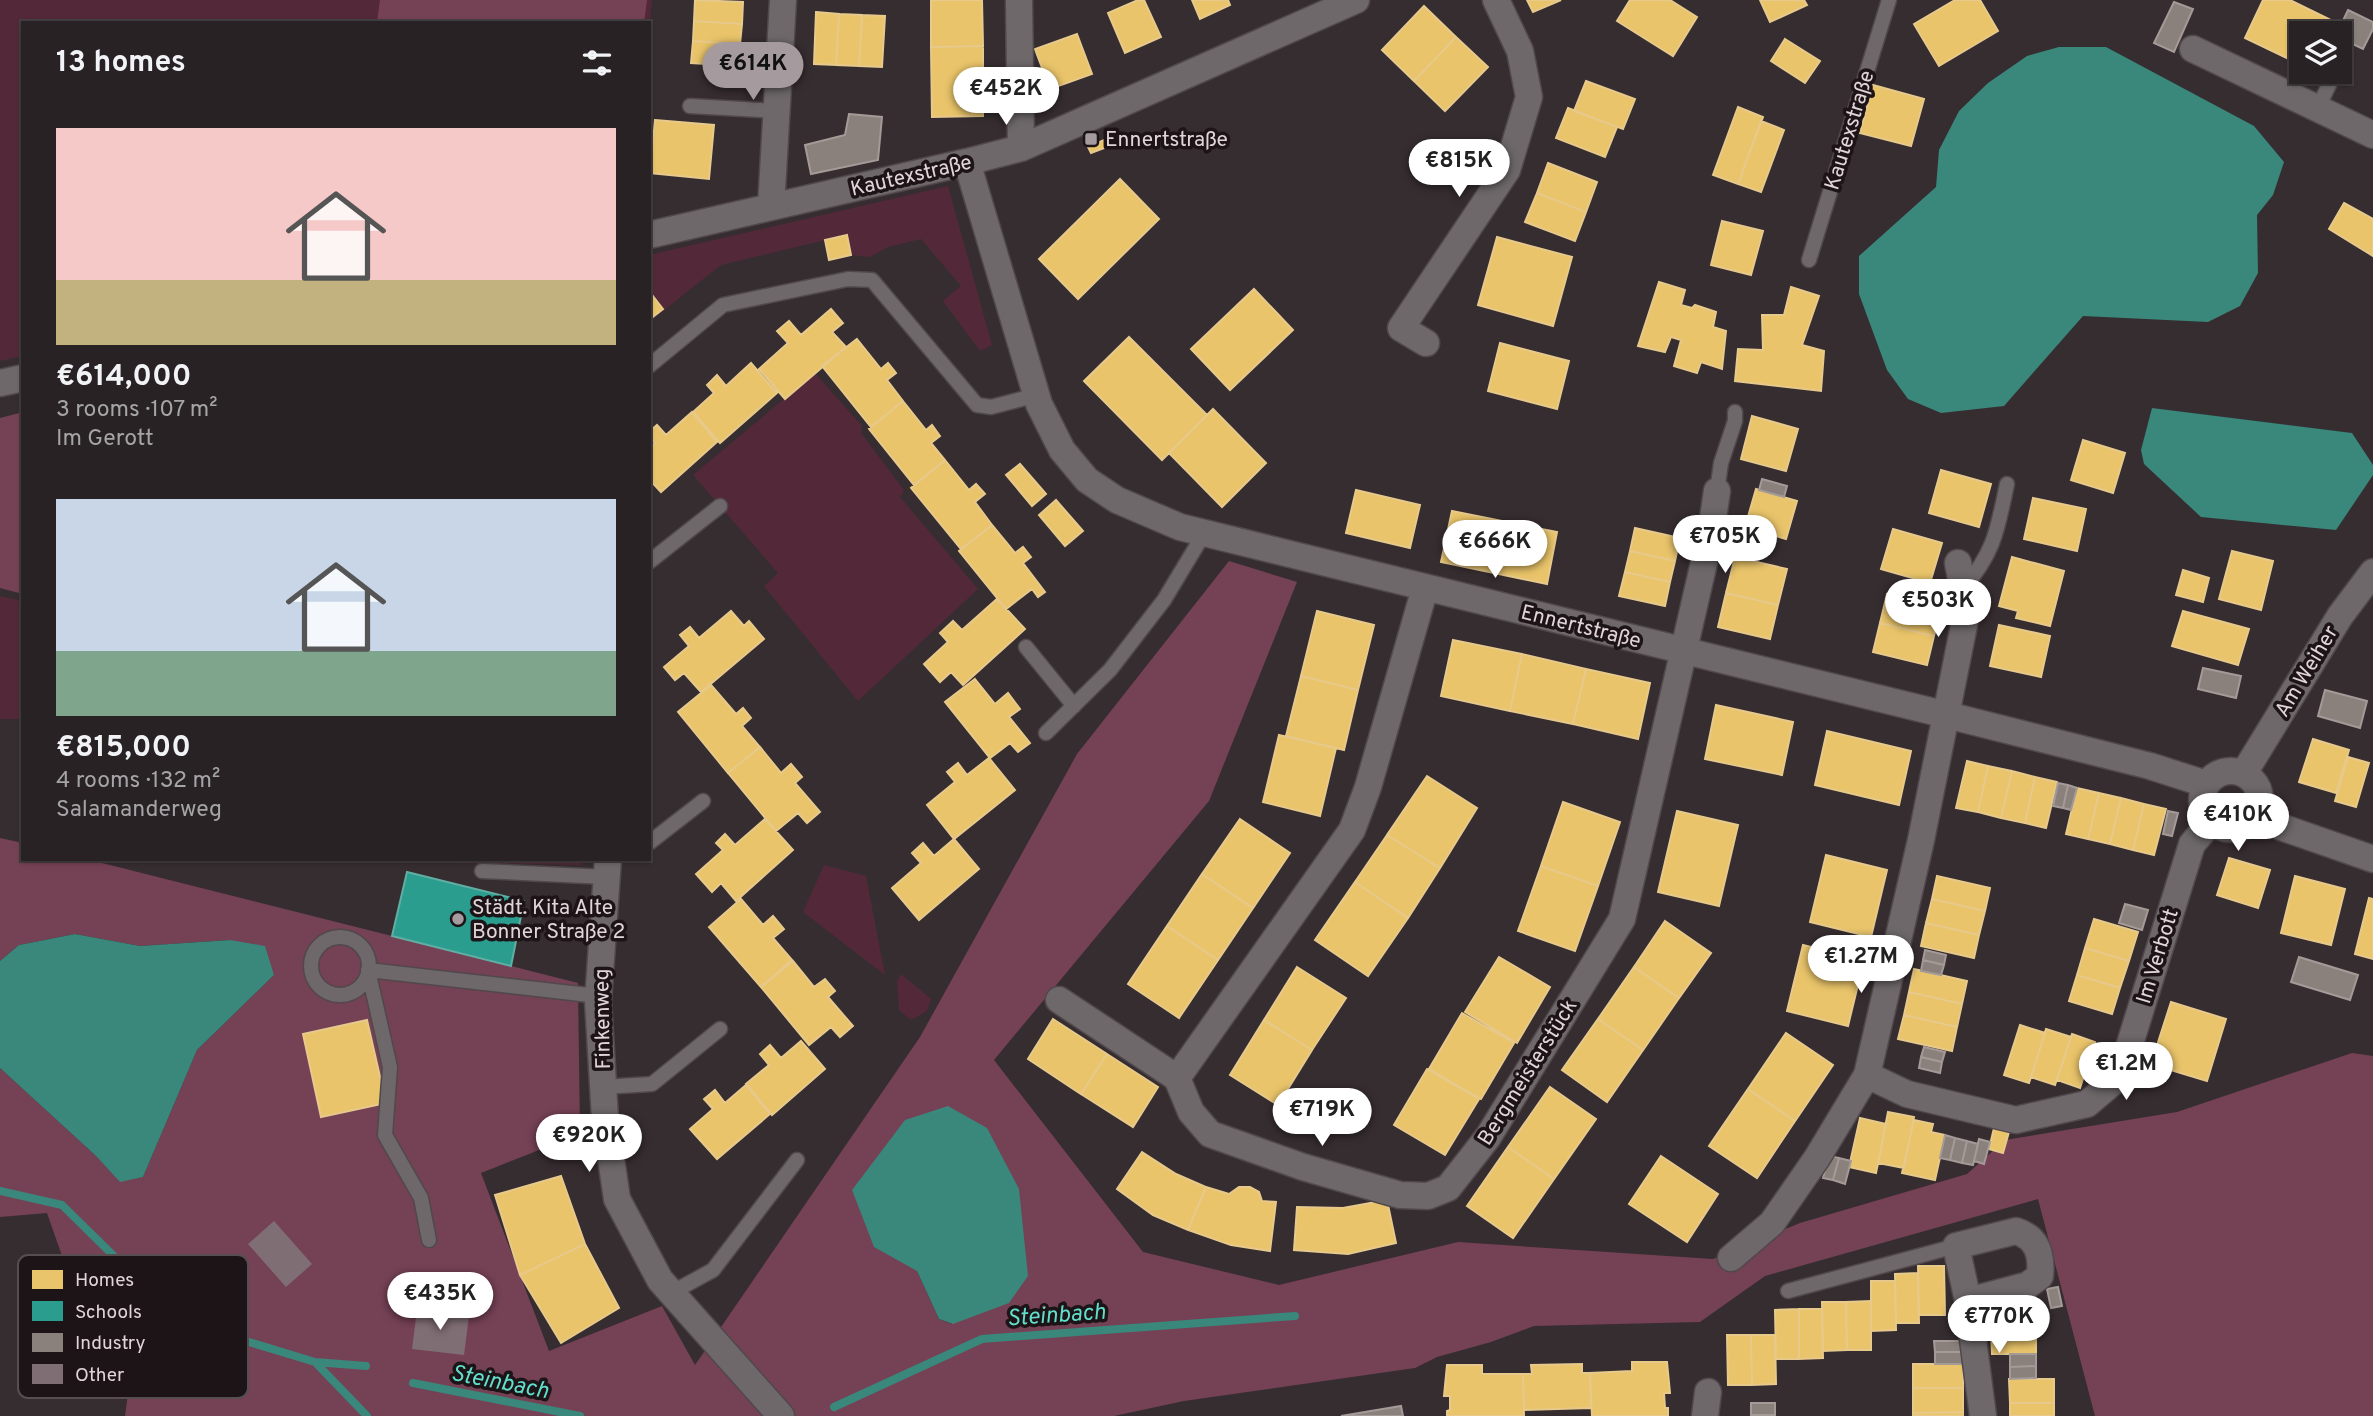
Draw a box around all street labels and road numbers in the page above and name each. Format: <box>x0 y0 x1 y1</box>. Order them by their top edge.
street label: Kautexstraße <box>1819 67 1881 194</box>
street label: Kautexstraße <box>848 149 975 204</box>
street label: Ennertstraße <box>1518 599 1644 655</box>
street label: Am Weiher <box>2269 621 2345 723</box>
street label: Im Verbott <box>2131 905 2186 1007</box>
street label: Finkenweg <box>589 968 618 1070</box>
street label: Bergmeisterstück <box>1472 995 1584 1151</box>

